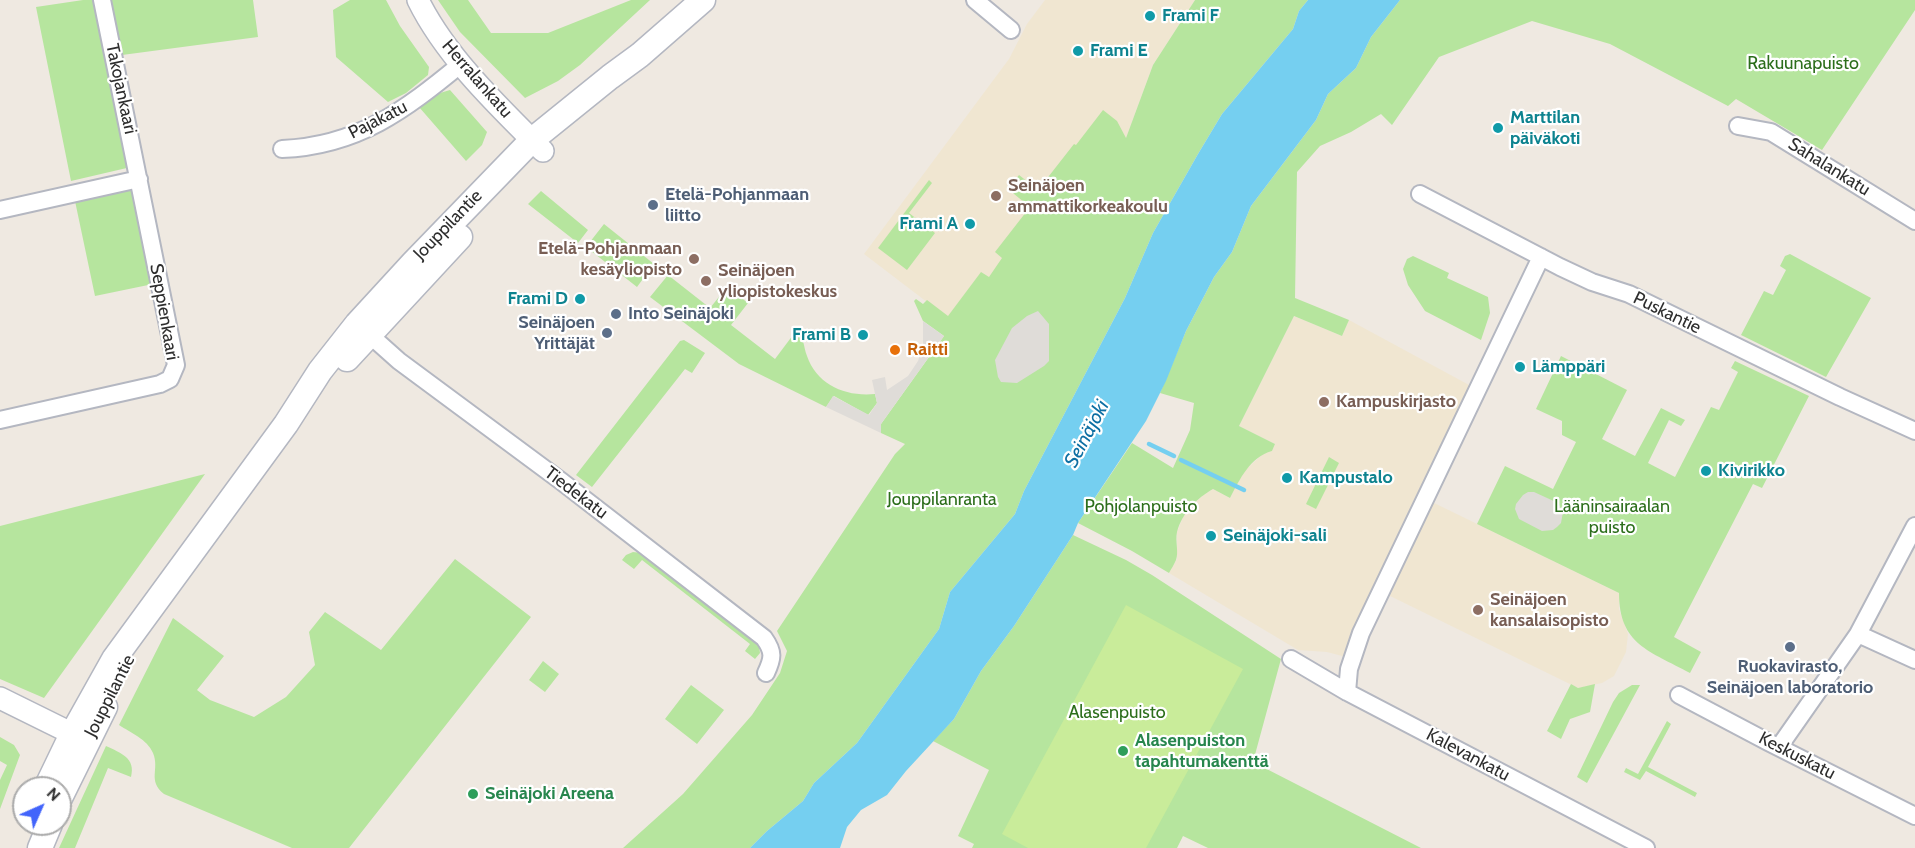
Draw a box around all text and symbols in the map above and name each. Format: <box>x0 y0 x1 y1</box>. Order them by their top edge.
place label: Frami F <box>1162 5 1219 27</box>
marker: Frami F <box>1143 9 1157 23</box>
street label: Herralankatu <box>437 36 517 122</box>
place label: Frami E <box>1090 40 1148 62</box>
street label: Takojankaari <box>101 42 141 136</box>
marker: Frami E <box>1071 44 1085 58</box>
park label: Rakuunapuisto <box>1747 53 1859 75</box>
street label: Pajakatu <box>345 96 411 144</box>
place label: Marttilan päiväkoti <box>1510 107 1580 150</box>
marker: Marttilan päiväkoti <box>1491 121 1505 135</box>
street label: Sahalankatu <box>1784 133 1874 201</box>
place label: Seinäjoen ammattikorkeakoulu <box>1008 175 1168 218</box>
place label: Etelä-Pohjanmaan liitto <box>665 184 809 226</box>
street label: Jouppilantie <box>409 185 487 265</box>
marker: Seinäjoen ammattikorkeakoulu <box>989 189 1003 203</box>
marker: Etelä-Pohjanmaan liitto <box>646 198 660 212</box>
place label: Frami A <box>899 213 958 235</box>
marker: Frami A <box>963 217 977 231</box>
place label: Etelä-Pohjanmaan kesäyliopisto <box>538 238 682 280</box>
marker: Etelä-Pohjanmaan kesäyliopisto <box>687 252 701 266</box>
place label: Seinäjoen yliopistokeskus <box>718 260 837 302</box>
street label: Seppienkaari <box>145 262 183 362</box>
marker: Seinäjoen yliopistokeskus <box>699 274 713 288</box>
street label: Puskantie <box>1630 287 1704 339</box>
place label: Frami D <box>507 288 568 310</box>
marker: Frami D <box>573 292 587 306</box>
place label: Into Seinäjoki <box>628 303 734 325</box>
marker: Into Seinäjoki <box>609 307 623 321</box>
place label: Seinäjoen Yrittäjät <box>518 312 595 354</box>
place label: Frami B <box>792 324 851 346</box>
marker: Seinäjoen Yrittäjät <box>600 326 614 340</box>
marker: Frami B <box>856 328 870 342</box>
place label: Raitti <box>907 339 948 361</box>
marker: Raitti <box>888 343 902 357</box>
place label: Lämppäri <box>1532 356 1605 378</box>
marker: Lämppäri <box>1513 360 1527 374</box>
place label: Kampuskirjasto <box>1336 391 1456 413</box>
marker: Kampuskirjasto <box>1317 395 1331 409</box>
water label: Seinäjoki <box>1059 396 1115 472</box>
place label: Kivirikko <box>1718 460 1785 482</box>
street label: Tiedekatu <box>540 462 612 524</box>
marker: Kivirikko <box>1699 464 1713 478</box>
place label: Kampustalo <box>1299 467 1393 489</box>
marker: Kampustalo <box>1280 471 1294 485</box>
park label: Jouppilanranta <box>887 489 997 511</box>
park label: Pohjolanpuisto <box>1084 496 1198 518</box>
park label: Lääninsairaalan puisto <box>1554 496 1670 538</box>
place label: Seinäjoki-sali <box>1223 525 1327 547</box>
marker: Seinäjoki-sali <box>1204 529 1218 543</box>
place label: Seinäjoen kansalaisopisto <box>1490 589 1609 632</box>
marker: Seinäjoen kansalaisopisto <box>1471 603 1485 617</box>
marker: Ruokavirasto, Seinäjoen laboratorio <box>1783 640 1797 654</box>
street label: Jouppilantie <box>80 651 140 741</box>
place label: Ruokavirasto, Seinäjoen laboratorio <box>1707 656 1873 698</box>
park label: Alasenpuisto <box>1068 702 1166 724</box>
street label: Kalevankatu <box>1423 724 1513 786</box>
street label: Keskuskatu <box>1755 728 1839 784</box>
place label: Alasenpuiston tapahtumakenttä <box>1135 730 1269 772</box>
marker: Alasenpuiston tapahtumakenttä <box>1116 744 1130 758</box>
north arrow <box>12 776 72 836</box>
place label: Seinäjoki Areena <box>485 783 614 805</box>
text: N <box>43 784 64 805</box>
marker: Seinäjoki Areena <box>466 787 480 801</box>

